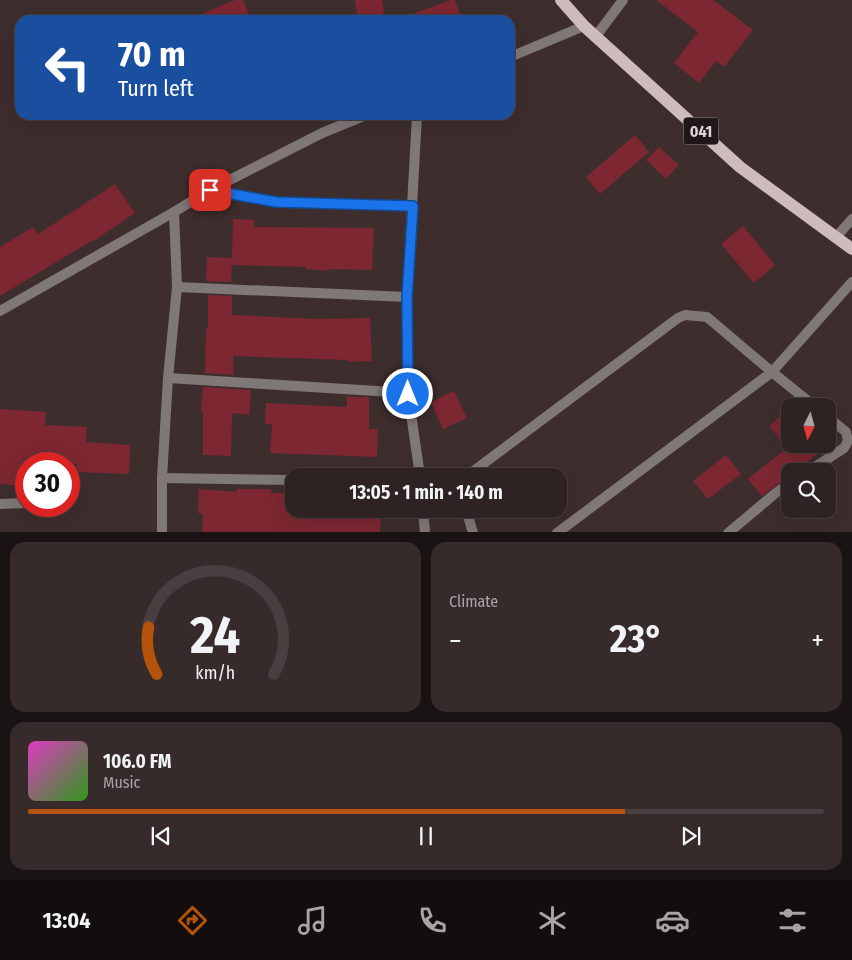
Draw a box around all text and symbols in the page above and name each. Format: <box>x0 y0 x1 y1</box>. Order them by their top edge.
text: 70 m <box>118 33 186 75</box>
icon: left <box>35 35 100 100</box>
text: Turn left <box>118 75 194 102</box>
road number: 041 <box>684 118 718 144</box>
pin <box>189 169 231 211</box>
icon: arrive <box>196 176 224 204</box>
position arrow <box>381 367 433 419</box>
north arrow <box>781 398 836 452</box>
map controls <box>781 398 836 518</box>
speed limit sign: 30 <box>15 452 80 517</box>
button: search <box>781 463 836 518</box>
text: 13:05 · 1 min · 140 m <box>349 481 503 504</box>
text: Climate <box>449 592 498 611</box>
text: 24 <box>190 604 240 667</box>
text: 23° <box>610 616 663 662</box>
text: − <box>449 624 462 657</box>
text: + <box>811 624 824 657</box>
text: km/h <box>196 662 235 684</box>
text: 106.0 FM <box>103 750 171 773</box>
text: Music <box>103 773 140 792</box>
icon: previous <box>147 822 175 850</box>
icon: pause <box>412 822 440 850</box>
icon: next <box>677 822 705 850</box>
icon: directions <box>175 903 210 938</box>
icon: music <box>295 903 330 938</box>
icon: phone <box>415 903 450 938</box>
icon: climate <box>535 903 570 938</box>
icon: car <box>655 903 690 938</box>
icon: filters <box>775 903 810 938</box>
text: 13:04 <box>42 907 91 934</box>

